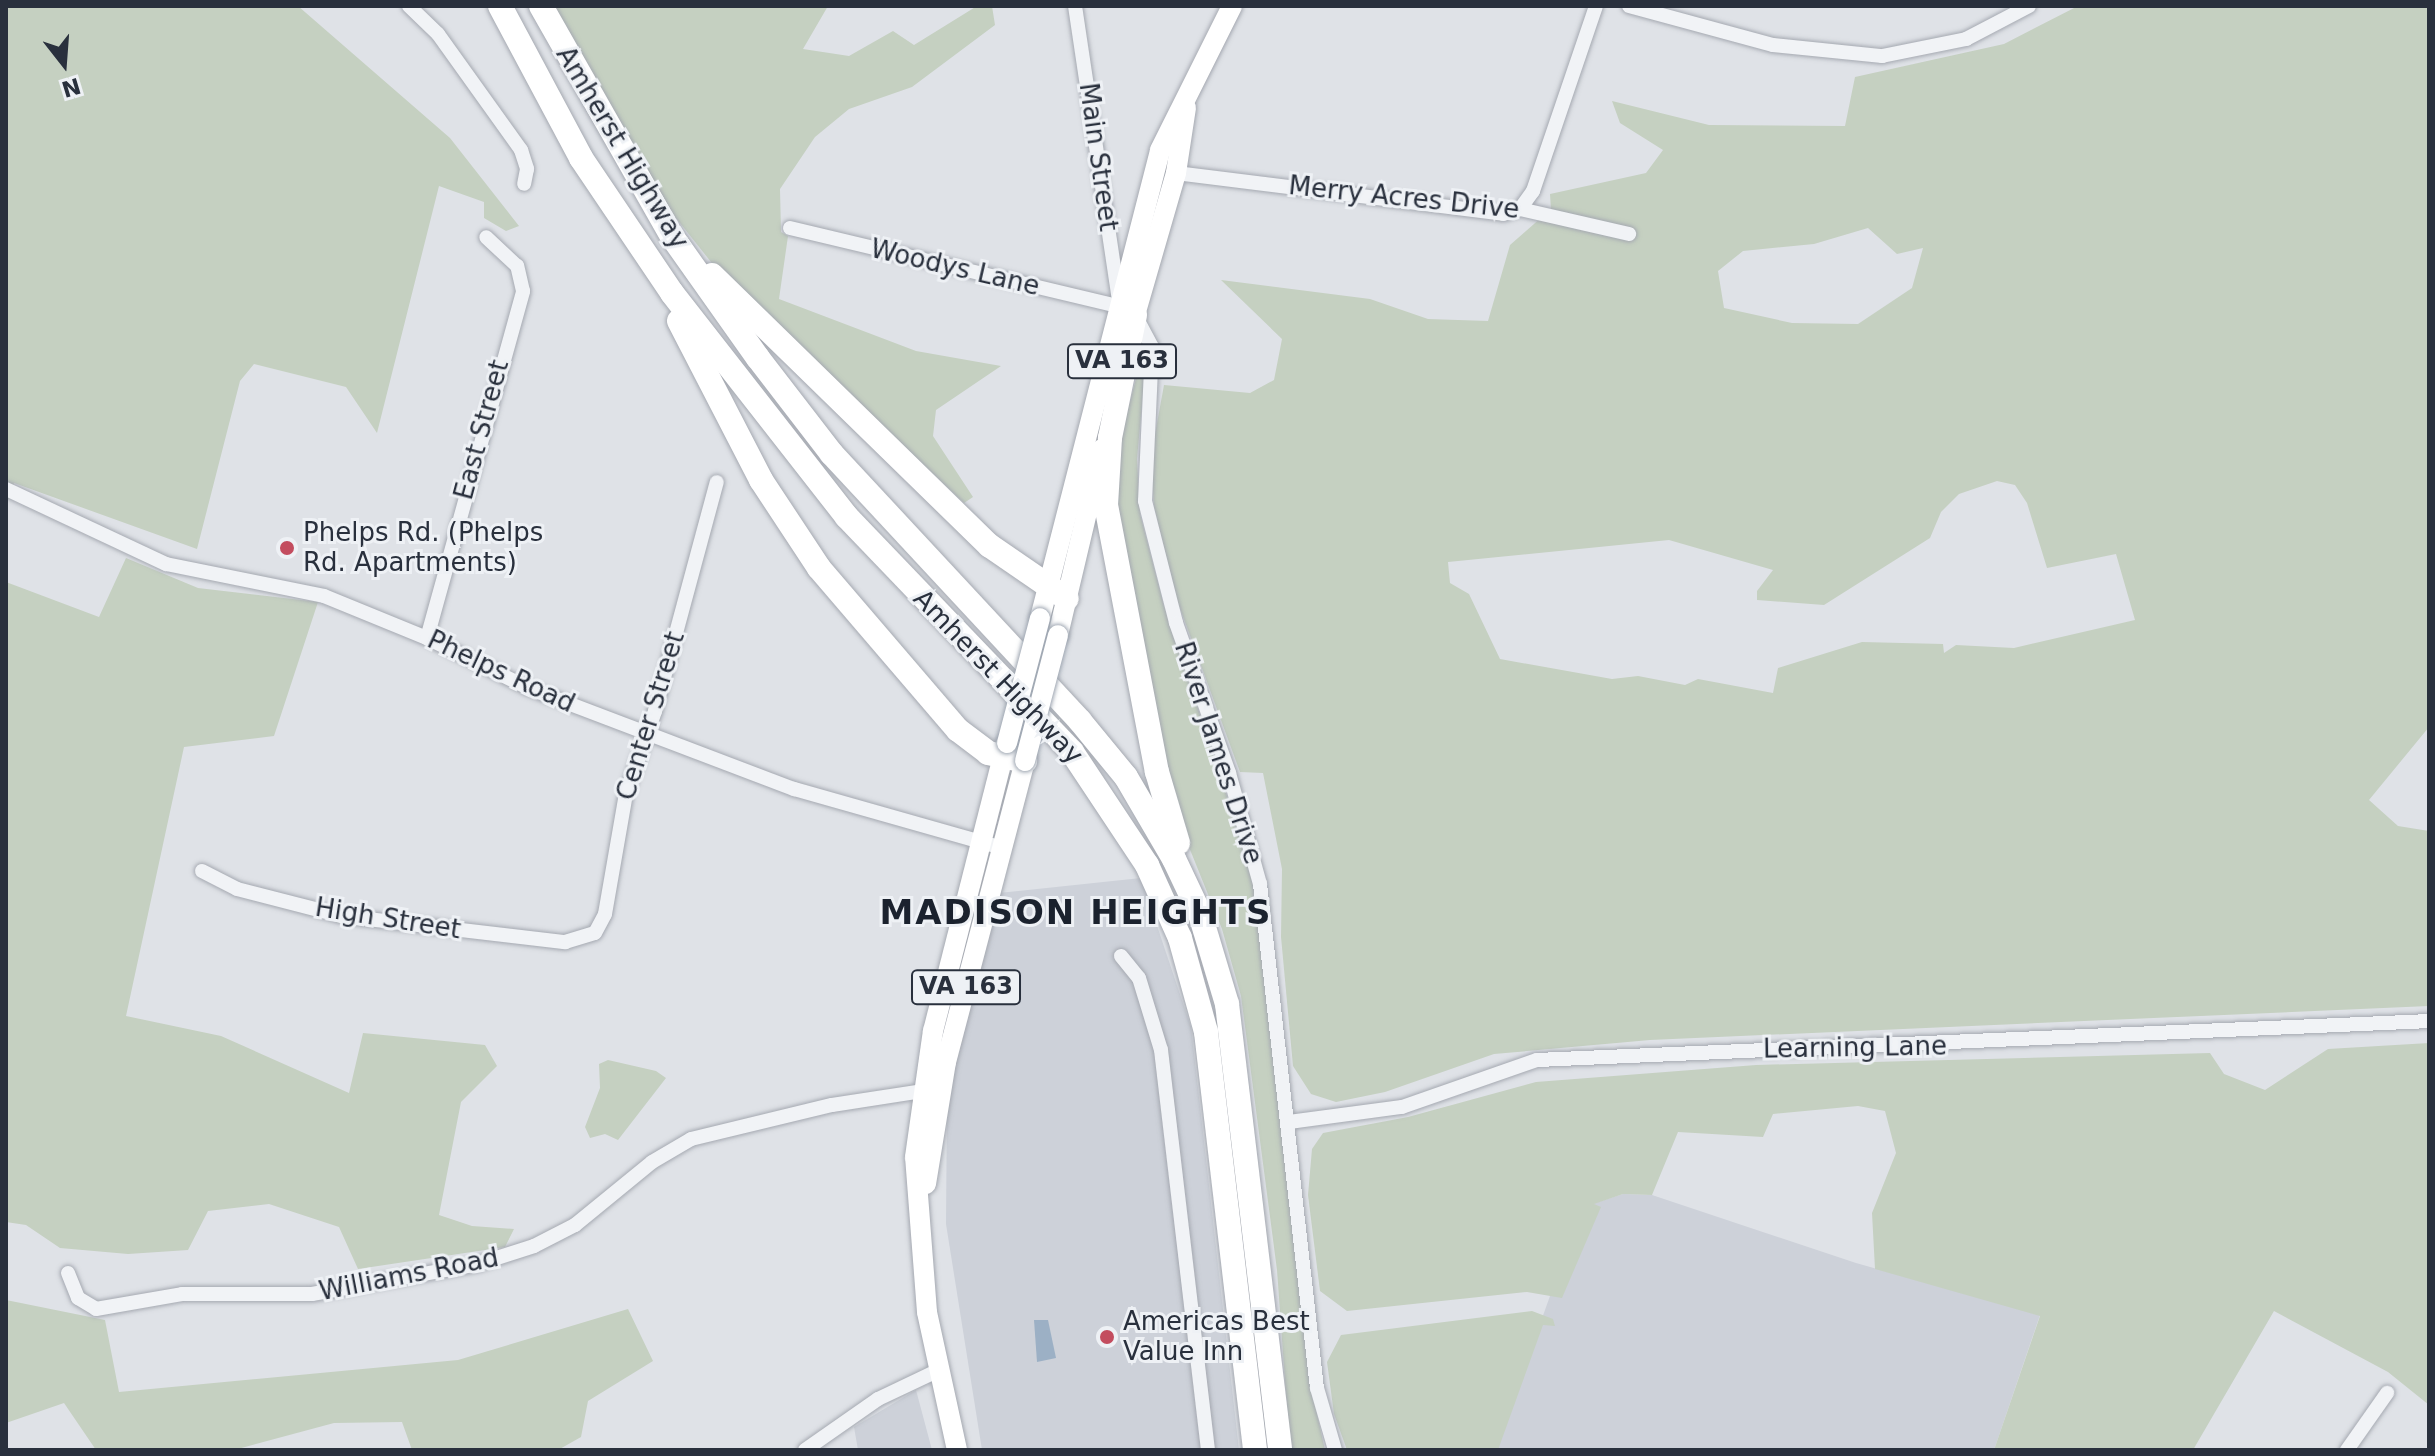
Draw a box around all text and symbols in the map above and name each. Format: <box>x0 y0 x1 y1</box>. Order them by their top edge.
north arrow <box>24 24 104 104</box>
street label: Amherst Highway <box>549 41 695 255</box>
text: N <box>59 73 84 102</box>
street label: Main Street <box>1072 81 1124 233</box>
street label: Merry Acres Drive <box>1287 170 1521 226</box>
street label: Woodys Lane <box>867 233 1043 303</box>
road number: VA 163 <box>1066 341 1178 381</box>
street label: East Street <box>448 357 516 503</box>
place label: Phelps Rd. (Phelps Rd. Apartments) <box>303 517 543 578</box>
marker: Phelps Rd. (Phelps Rd. Apartments) <box>278 539 296 557</box>
street label: Amherst Highway <box>907 583 1089 771</box>
street label: Phelps Road <box>422 624 580 720</box>
street label: Center Street <box>611 628 691 804</box>
street label: River James Drive <box>1167 638 1269 868</box>
street label: High Street <box>313 892 463 946</box>
district label: MADISON HEIGHTS <box>879 893 1273 933</box>
road number: VA 163 <box>910 967 1022 1007</box>
street label: Learning Lane <box>1763 1031 1947 1065</box>
street label: Williams Road <box>317 1242 501 1308</box>
place label: Americas Best Value Inn <box>1123 1306 1310 1368</box>
marker: Americas Best Value Inn <box>1098 1328 1116 1346</box>

